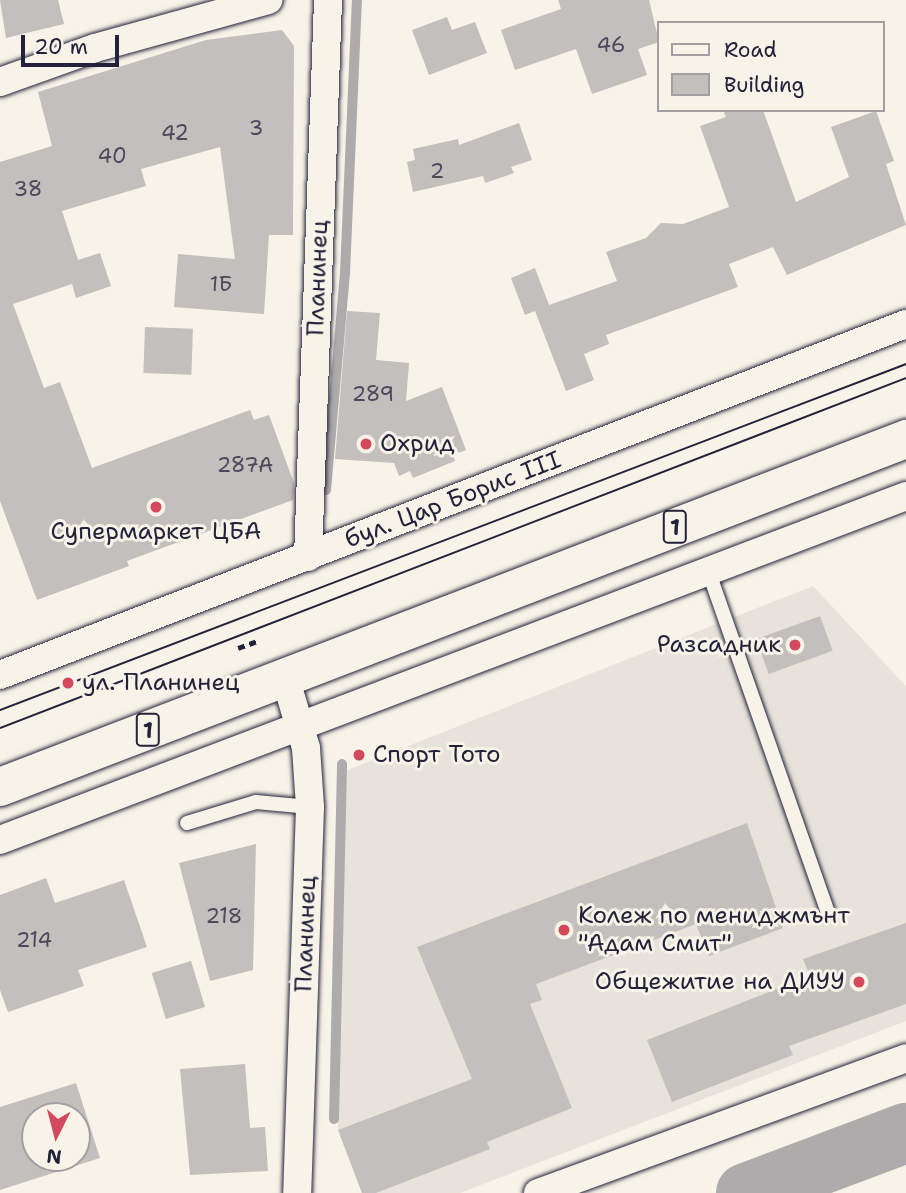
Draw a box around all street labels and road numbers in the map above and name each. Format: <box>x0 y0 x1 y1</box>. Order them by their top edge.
street label: Планинец <box>302 219 334 337</box>
street label: бул. Цар Борис III <box>341 445 565 555</box>
road number: 1 <box>663 508 687 547</box>
road number: 1 <box>136 710 160 750</box>
street label: Планинец <box>290 875 322 993</box>

